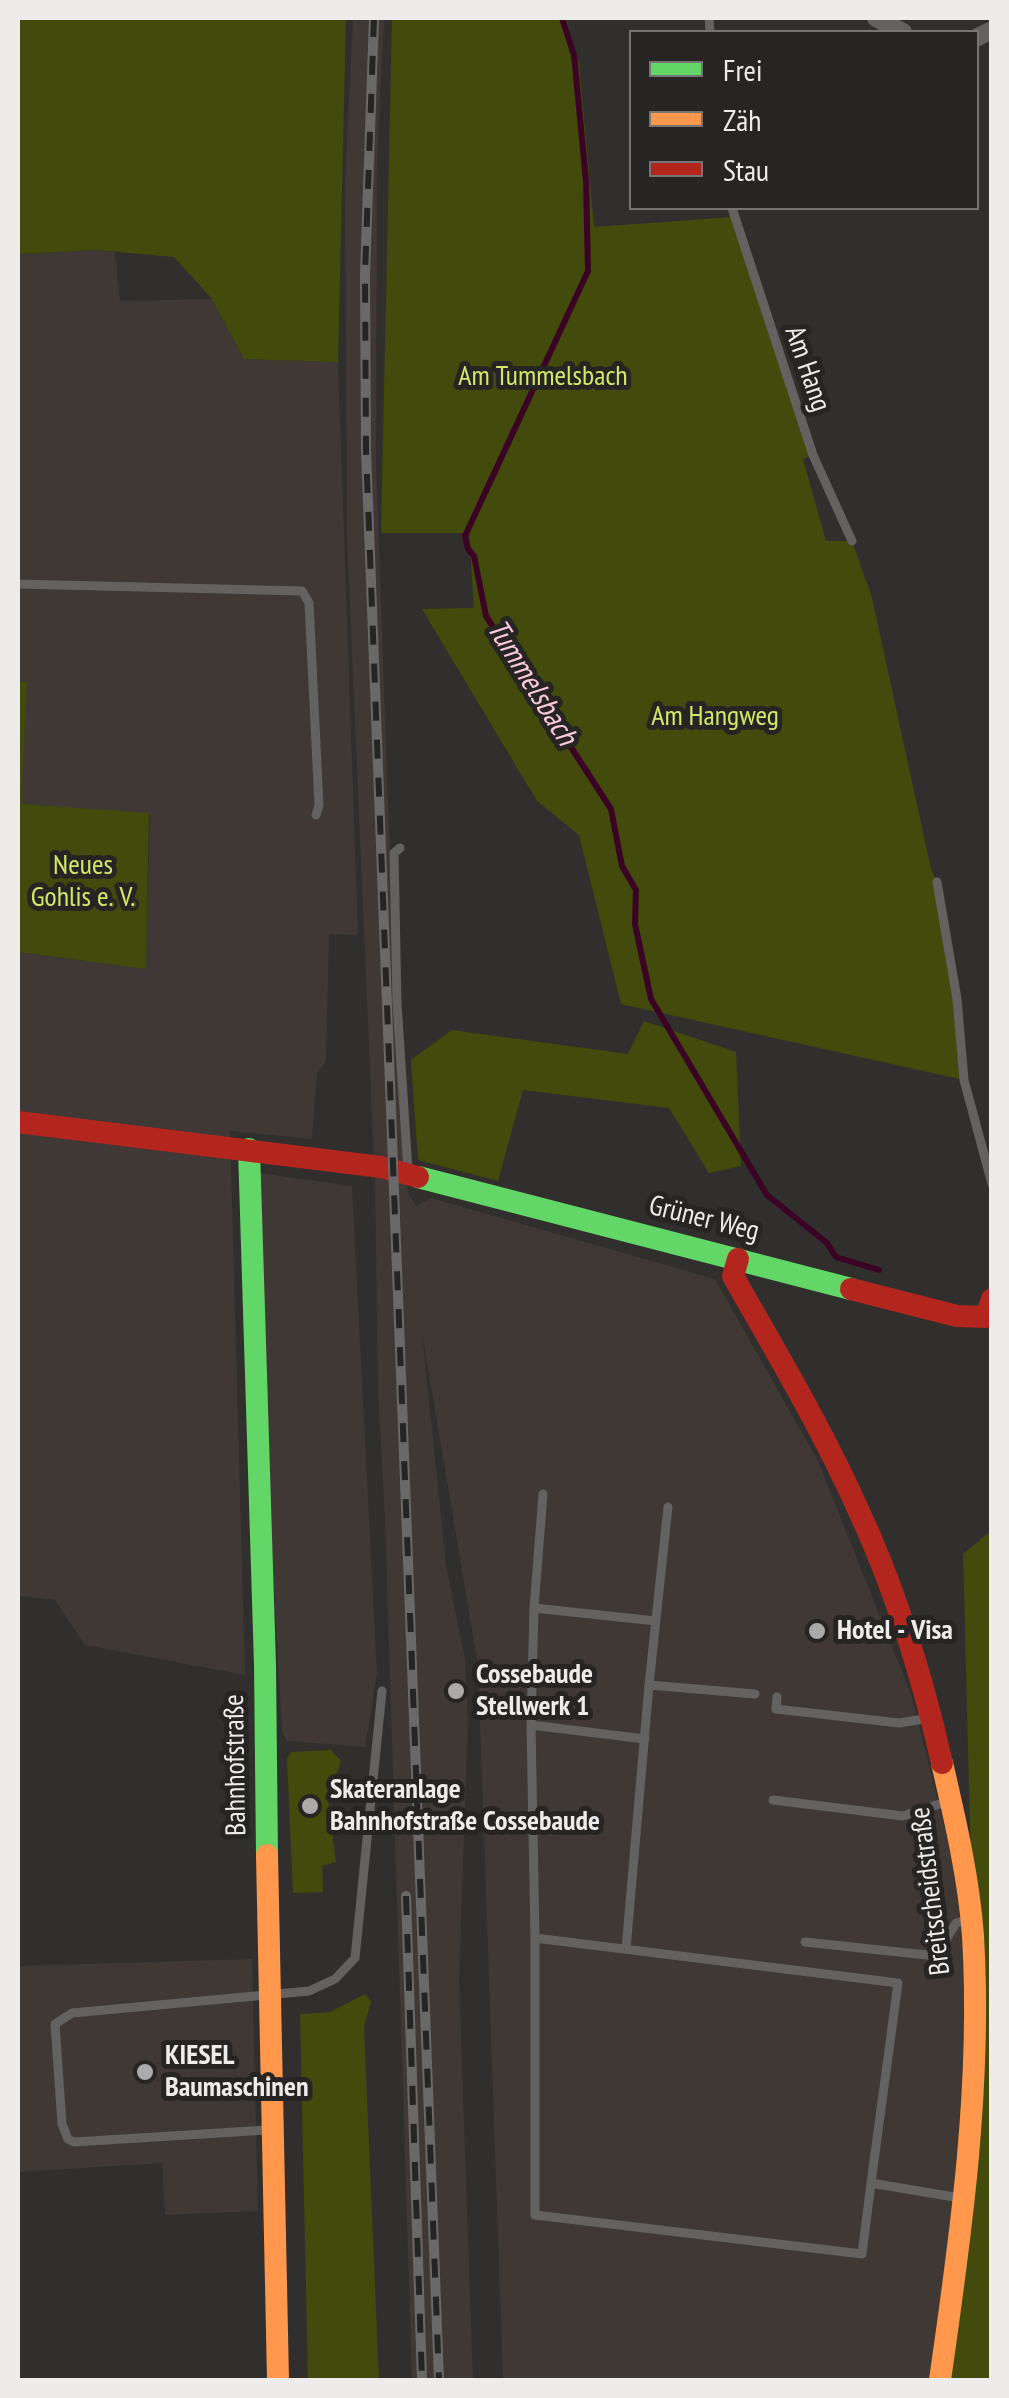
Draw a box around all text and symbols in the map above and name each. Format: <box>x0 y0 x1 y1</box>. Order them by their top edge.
legend <box>629 30 979 210</box>
text: Frei <box>723 50 763 89</box>
text: Zäh <box>723 100 761 139</box>
text: Stau <box>723 150 769 189</box>
street label: Am Hang <box>777 322 837 416</box>
park label: Am Tummelsbach <box>458 360 628 394</box>
water label: Tummelsbach <box>478 614 584 752</box>
park label: Am Hangweg <box>651 700 779 734</box>
park label: Neues Gohlis e. V. <box>31 849 135 915</box>
street label: Grüner Weg <box>645 1189 763 1249</box>
place label: Hotel - Visa <box>837 1614 953 1648</box>
marker: Hotel - Visa <box>806 1620 828 1642</box>
place label: Cossebaude Stellwerk 1 <box>476 1658 593 1724</box>
marker: Cossebaude Stellwerk 1 <box>445 1680 467 1702</box>
street label: Bahnhofstraße <box>218 1694 254 1836</box>
place label: Skateranlage Bahnhofstraße Cossebaude <box>330 1773 600 1839</box>
marker: Skateranlage Bahnhofstraße Cossebaude <box>299 1795 321 1817</box>
street label: Breitscheidstraße <box>904 1805 958 1977</box>
place label: KIESEL Baumaschinen <box>165 2039 308 2105</box>
marker: KIESEL Baumaschinen <box>134 2061 156 2083</box>

